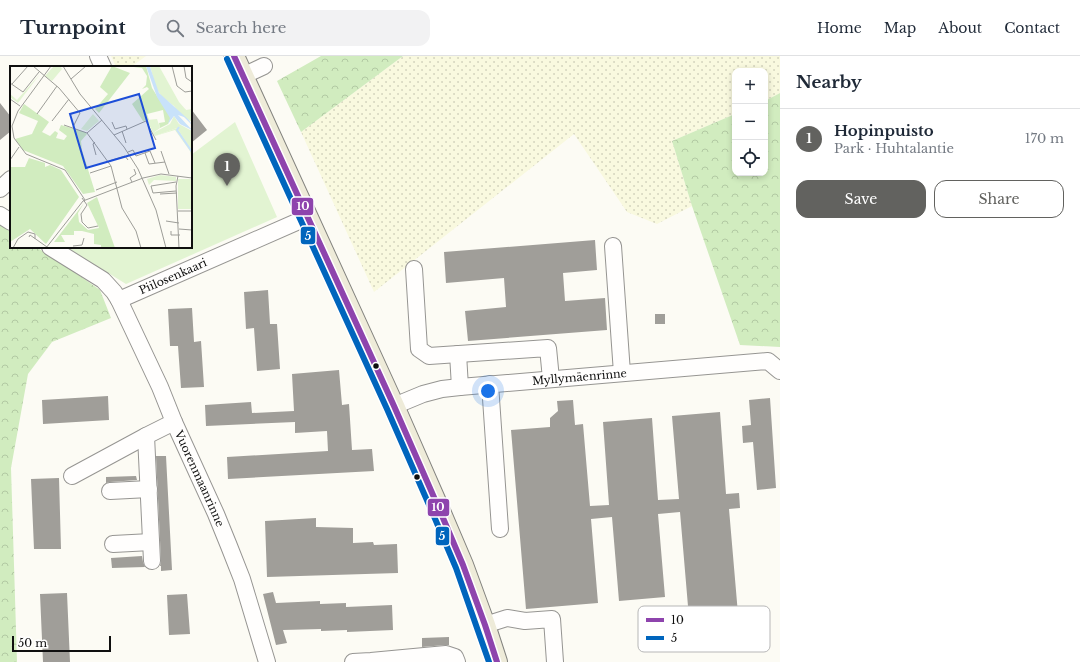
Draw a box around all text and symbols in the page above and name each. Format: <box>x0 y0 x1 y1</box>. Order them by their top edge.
search box <box>150 10 430 46</box>
text: Turnpoint <box>20 16 126 39</box>
icon: search <box>164 17 186 39</box>
text: Search here <box>196 18 286 37</box>
text: Home <box>817 19 862 37</box>
text: Map <box>884 19 916 37</box>
text: About <box>938 19 982 37</box>
text: Contact <box>1004 19 1060 37</box>
inset map <box>10 66 192 248</box>
map controls <box>732 68 768 176</box>
button: + <box>732 68 768 104</box>
text: Nearby <box>796 72 862 93</box>
button: − <box>732 104 768 140</box>
text: Hopinpuisto <box>834 121 934 140</box>
text: 1 <box>806 130 812 147</box>
text: 170 m <box>1025 130 1064 147</box>
button: locate <box>732 140 768 176</box>
text: Park · Huhtalantie <box>834 140 954 157</box>
pin: 1 <box>214 153 240 186</box>
button: Save <box>796 180 926 218</box>
button: Share <box>934 180 1064 218</box>
line badge: 10 <box>291 197 314 216</box>
text: 10 <box>296 199 310 213</box>
line badge: 5 <box>300 226 316 245</box>
text: 5 <box>305 229 312 243</box>
street label: Piilosenkaari <box>137 255 209 297</box>
unlabelled marker <box>371 361 381 371</box>
street label: Myllymäenrinne <box>531 366 627 388</box>
your location <box>478 381 498 401</box>
street label: Vuorenmaanrinne <box>171 427 227 529</box>
unlabelled marker <box>412 472 422 482</box>
line badge: 10 <box>427 498 450 517</box>
text: 10 <box>431 500 445 514</box>
line badge: 5 <box>435 526 450 546</box>
text: 5 <box>439 529 446 543</box>
legend <box>638 606 770 652</box>
text: 10 <box>671 613 684 627</box>
text: 5 <box>671 631 677 645</box>
scale bar <box>12 634 111 653</box>
text: 50 m <box>18 636 47 650</box>

